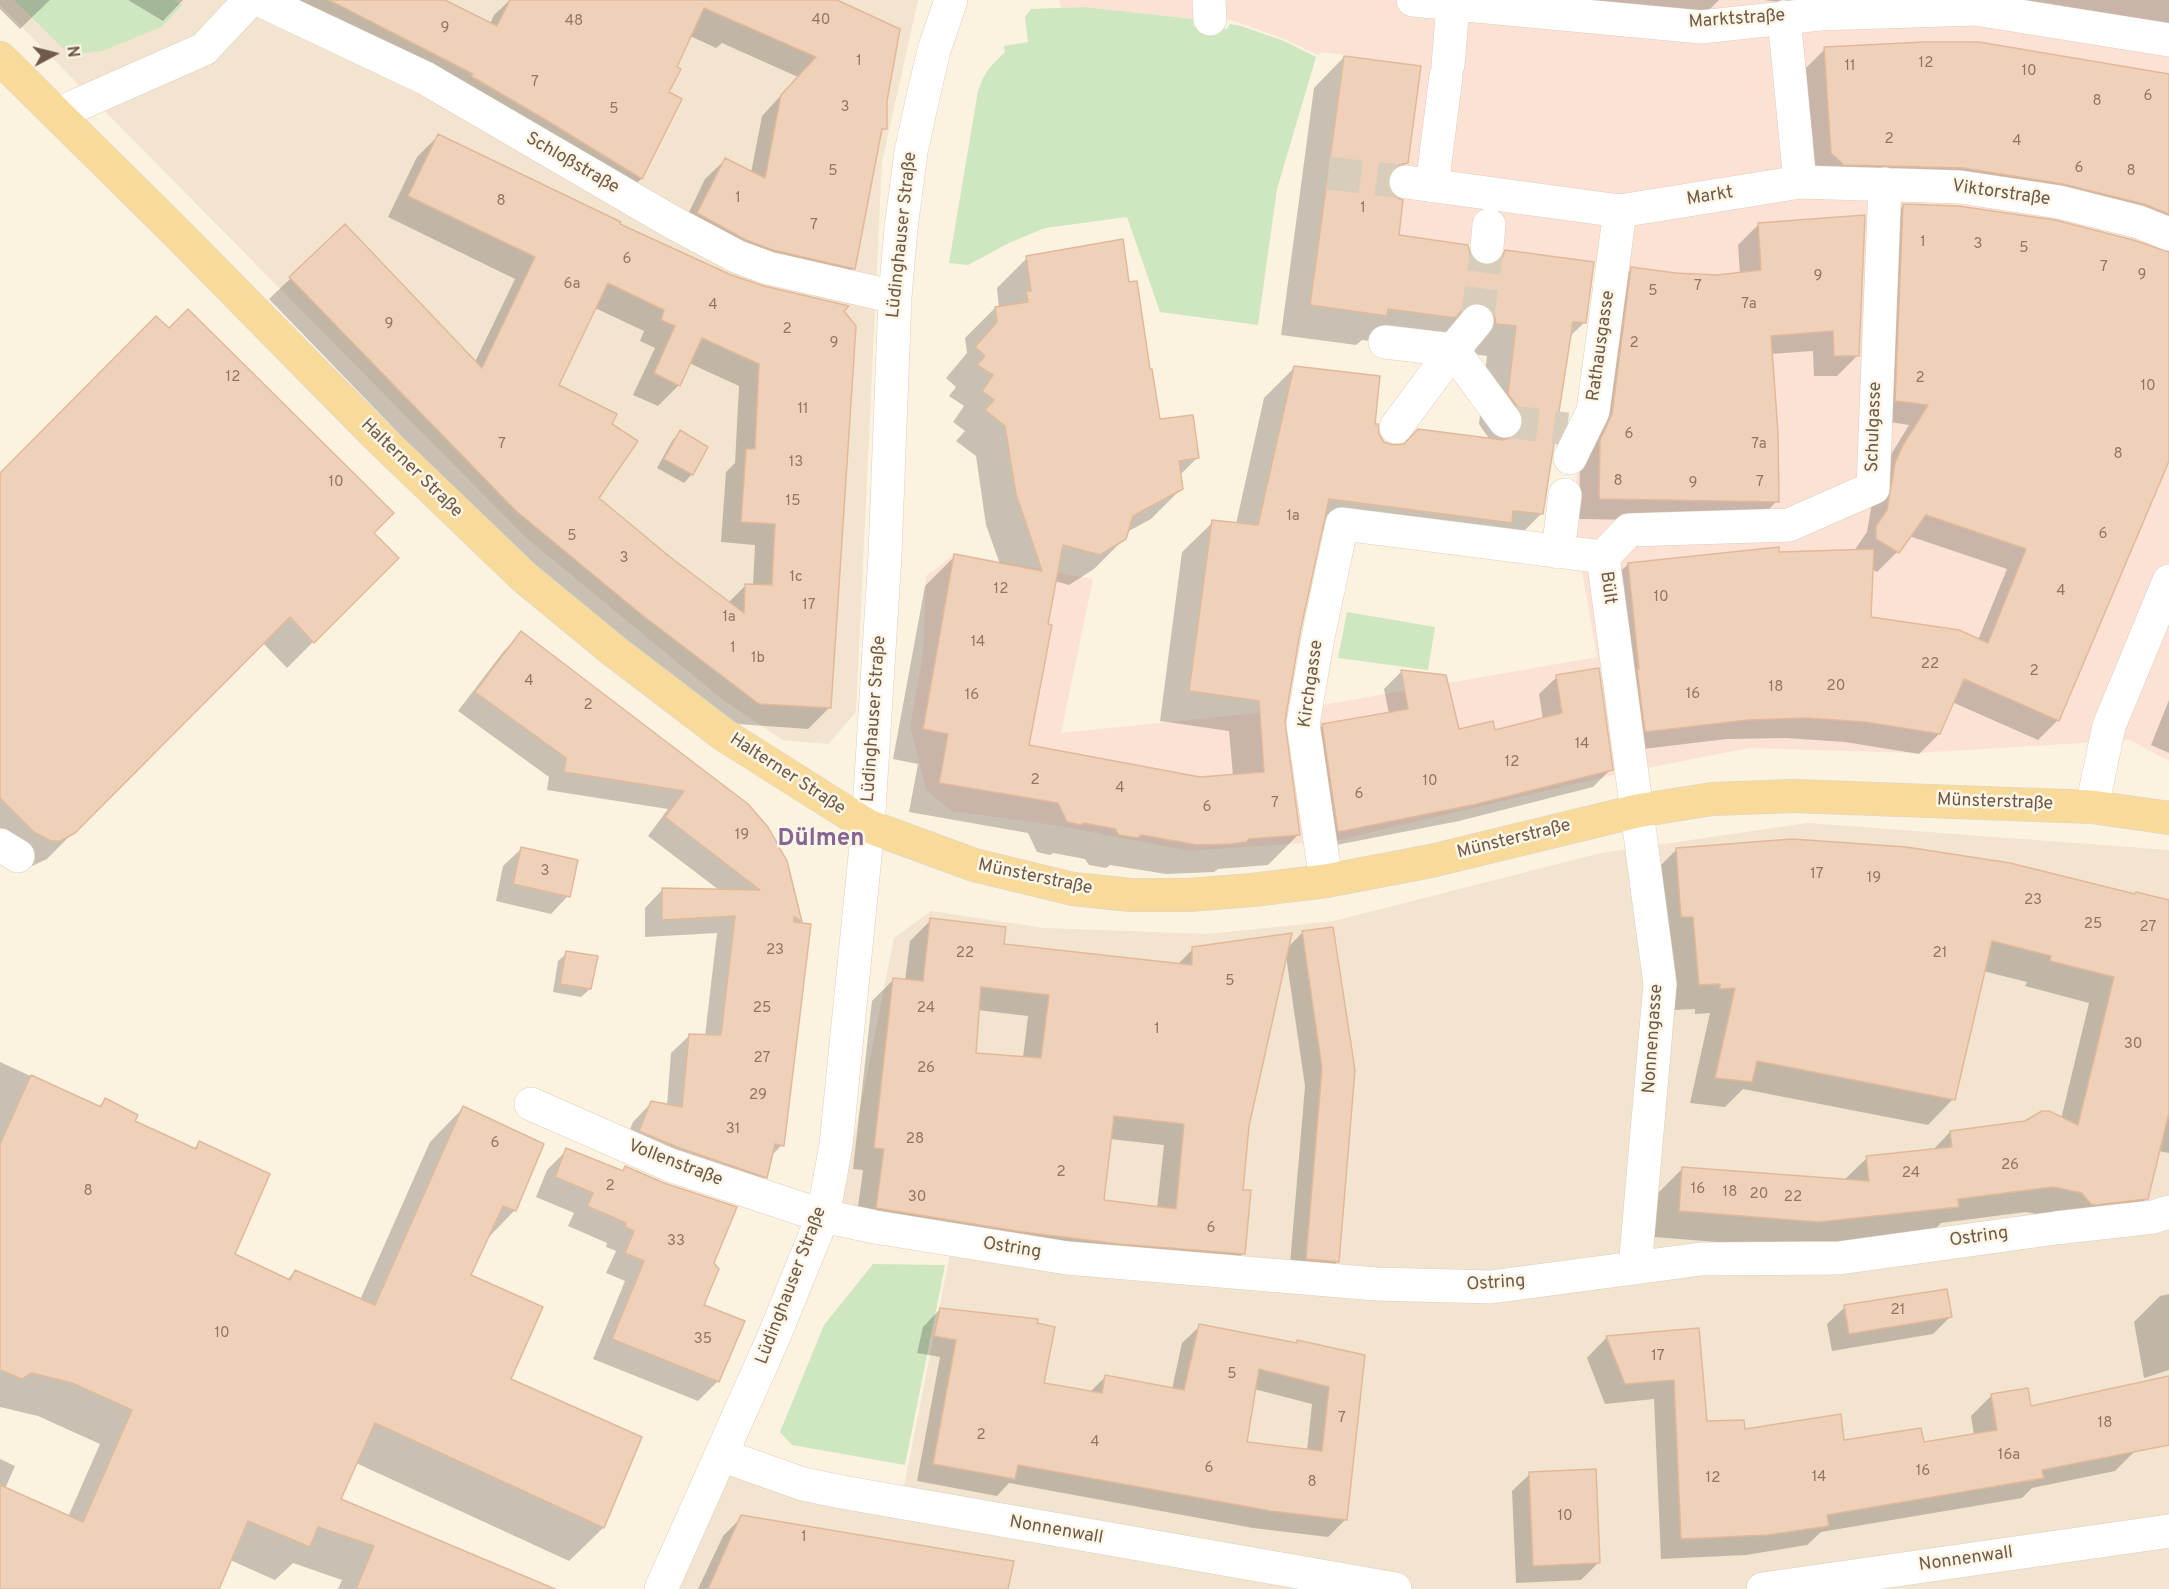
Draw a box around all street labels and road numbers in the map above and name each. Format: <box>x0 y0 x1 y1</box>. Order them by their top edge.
street label: Marktstraße <box>1688 6 1786 34</box>
street label: Schloßstraße <box>521 129 623 199</box>
street label: Lüdinghauser Straße <box>884 151 922 319</box>
street label: Viktorstraße <box>1950 176 2052 212</box>
street label: Markt <box>1685 183 1735 211</box>
street label: Rathausgasse <box>1584 289 1620 403</box>
street label: Schulgasse <box>1863 381 1887 473</box>
street label: Halterner Straße <box>355 415 467 523</box>
street label: Bült <box>1594 570 1620 606</box>
street label: Lüdinghauser Straße <box>858 635 892 803</box>
street label: Kirchgasse <box>1295 639 1329 729</box>
street label: Halterner Straße <box>725 730 849 820</box>
street label: Münsterstraße <box>1936 790 2054 816</box>
street label: Münsterstraße <box>1455 815 1573 865</box>
street label: Münsterstraße <box>976 855 1094 901</box>
street label: Nonnengasse <box>1639 983 1669 1095</box>
street label: Vollenstraße <box>625 1136 725 1192</box>
street label: Lüdinghauser Straße <box>752 1204 832 1368</box>
street label: Ostring <box>1948 1223 2010 1253</box>
street label: Ostring <box>981 1234 1043 1264</box>
street label: Ostring <box>1466 1271 1526 1297</box>
street label: Nonnenwall <box>1007 1512 1105 1550</box>
street label: Nonnenwall <box>1918 1543 2014 1577</box>

